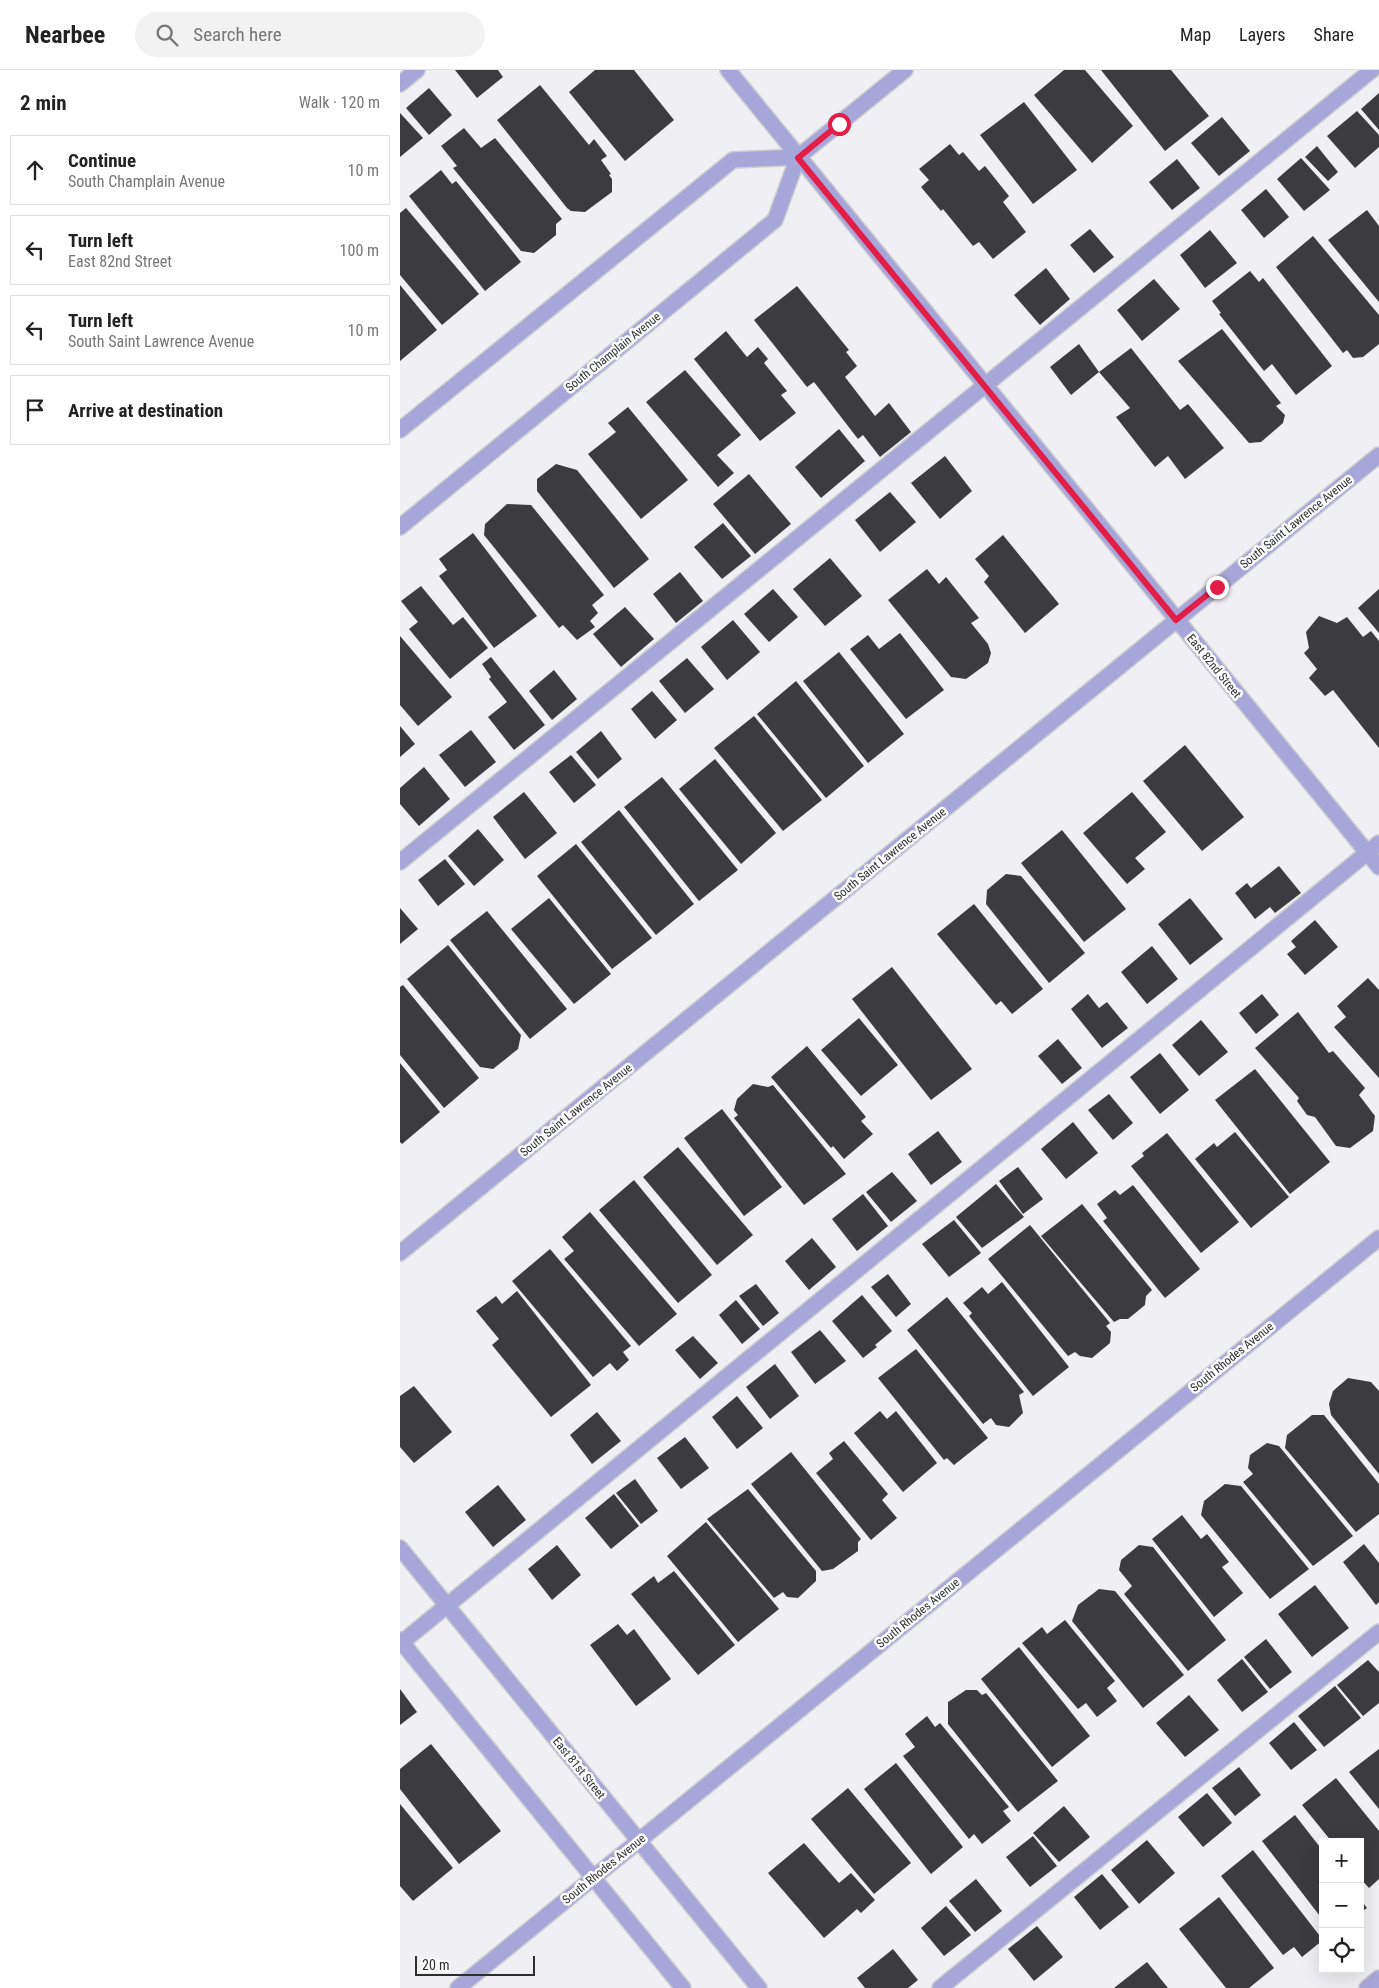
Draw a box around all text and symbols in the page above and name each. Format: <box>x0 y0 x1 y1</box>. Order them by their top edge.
search box <box>135 12 485 57</box>
text: Nearbee <box>25 21 105 49</box>
icon: search <box>153 21 181 49</box>
text: Search here <box>193 23 282 46</box>
text: Map <box>1180 24 1211 45</box>
text: Layers <box>1239 24 1286 45</box>
text: Share <box>1314 24 1354 45</box>
text: 2 min <box>20 91 67 115</box>
text: Walk · 120 m <box>299 93 380 112</box>
route start <box>828 113 851 136</box>
text: Continue <box>68 149 136 172</box>
icon: ahead <box>21 156 49 184</box>
text: 10 m <box>347 161 379 180</box>
text: South Champlain Avenue <box>68 172 225 191</box>
text: Turn left <box>68 229 133 252</box>
icon: left <box>21 236 49 264</box>
text: 100 m <box>340 241 379 260</box>
text: East 82nd Street <box>68 252 172 271</box>
text: Turn left <box>68 309 133 332</box>
street label: South Champlain Avenue <box>563 309 663 395</box>
icon: left <box>21 316 49 344</box>
text: 10 m <box>347 321 379 340</box>
text: South Saint Lawrence Avenue <box>68 332 254 351</box>
icon: arrive <box>21 396 49 424</box>
text: Arrive at destination <box>68 399 223 422</box>
street label: South Saint Lawrence Avenue <box>1237 472 1355 571</box>
route end <box>1206 576 1229 599</box>
street label: East 82nd Street <box>1184 631 1244 701</box>
street label: South Saint Lawrence Avenue <box>831 804 949 903</box>
street label: South Saint Lawrence Avenue <box>517 1060 635 1159</box>
street label: South Rhodes Avenue <box>1188 1319 1277 1395</box>
street label: South Rhodes Avenue <box>874 1575 963 1651</box>
street label: East 81st Street <box>550 1734 608 1802</box>
street label: South Rhodes Avenue <box>560 1831 649 1907</box>
map controls <box>1319 1838 1364 1973</box>
button: + <box>1319 1838 1364 1883</box>
button: − <box>1319 1883 1364 1928</box>
button: locate <box>1319 1928 1364 1973</box>
scale bar <box>415 1953 535 1976</box>
text: 20 m <box>422 1957 450 1973</box>

